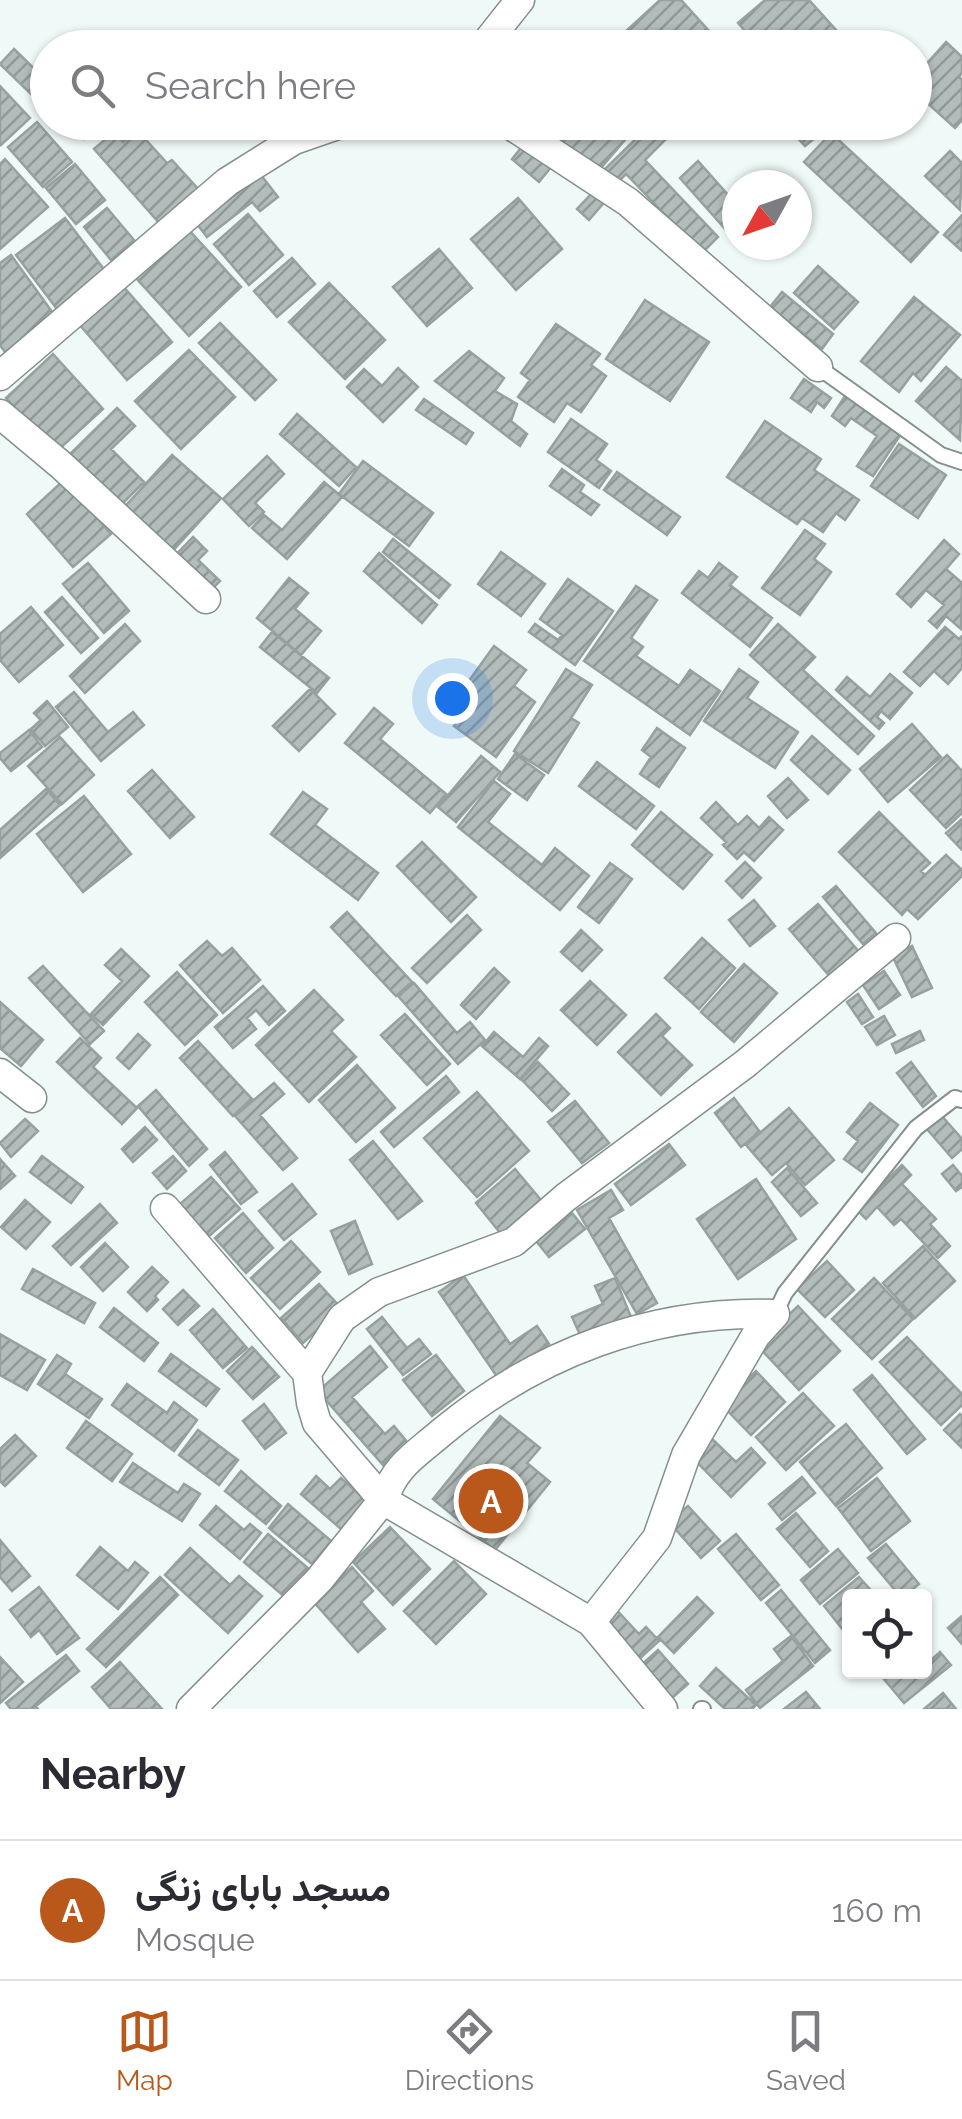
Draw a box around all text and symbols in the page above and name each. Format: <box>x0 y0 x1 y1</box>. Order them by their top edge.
search box <box>30 30 932 140</box>
icon: search <box>65 58 120 113</box>
text: Search here <box>145 63 356 108</box>
north arrow <box>722 170 812 260</box>
your location <box>427 673 478 724</box>
pin: A <box>458 1464 524 1538</box>
map controls <box>842 1589 932 1679</box>
button: locate <box>842 1589 932 1679</box>
text: Nearby <box>40 1750 186 1799</box>
text: مسجد بابای زنگی <box>135 1865 391 1910</box>
text: A <box>62 1892 83 1929</box>
text: 160 m <box>832 1892 922 1929</box>
text: Mosque <box>135 1921 255 1958</box>
tab: Map <box>116 2004 173 2097</box>
tab: Directions <box>405 2004 534 2097</box>
tab: Saved <box>766 2004 846 2097</box>

